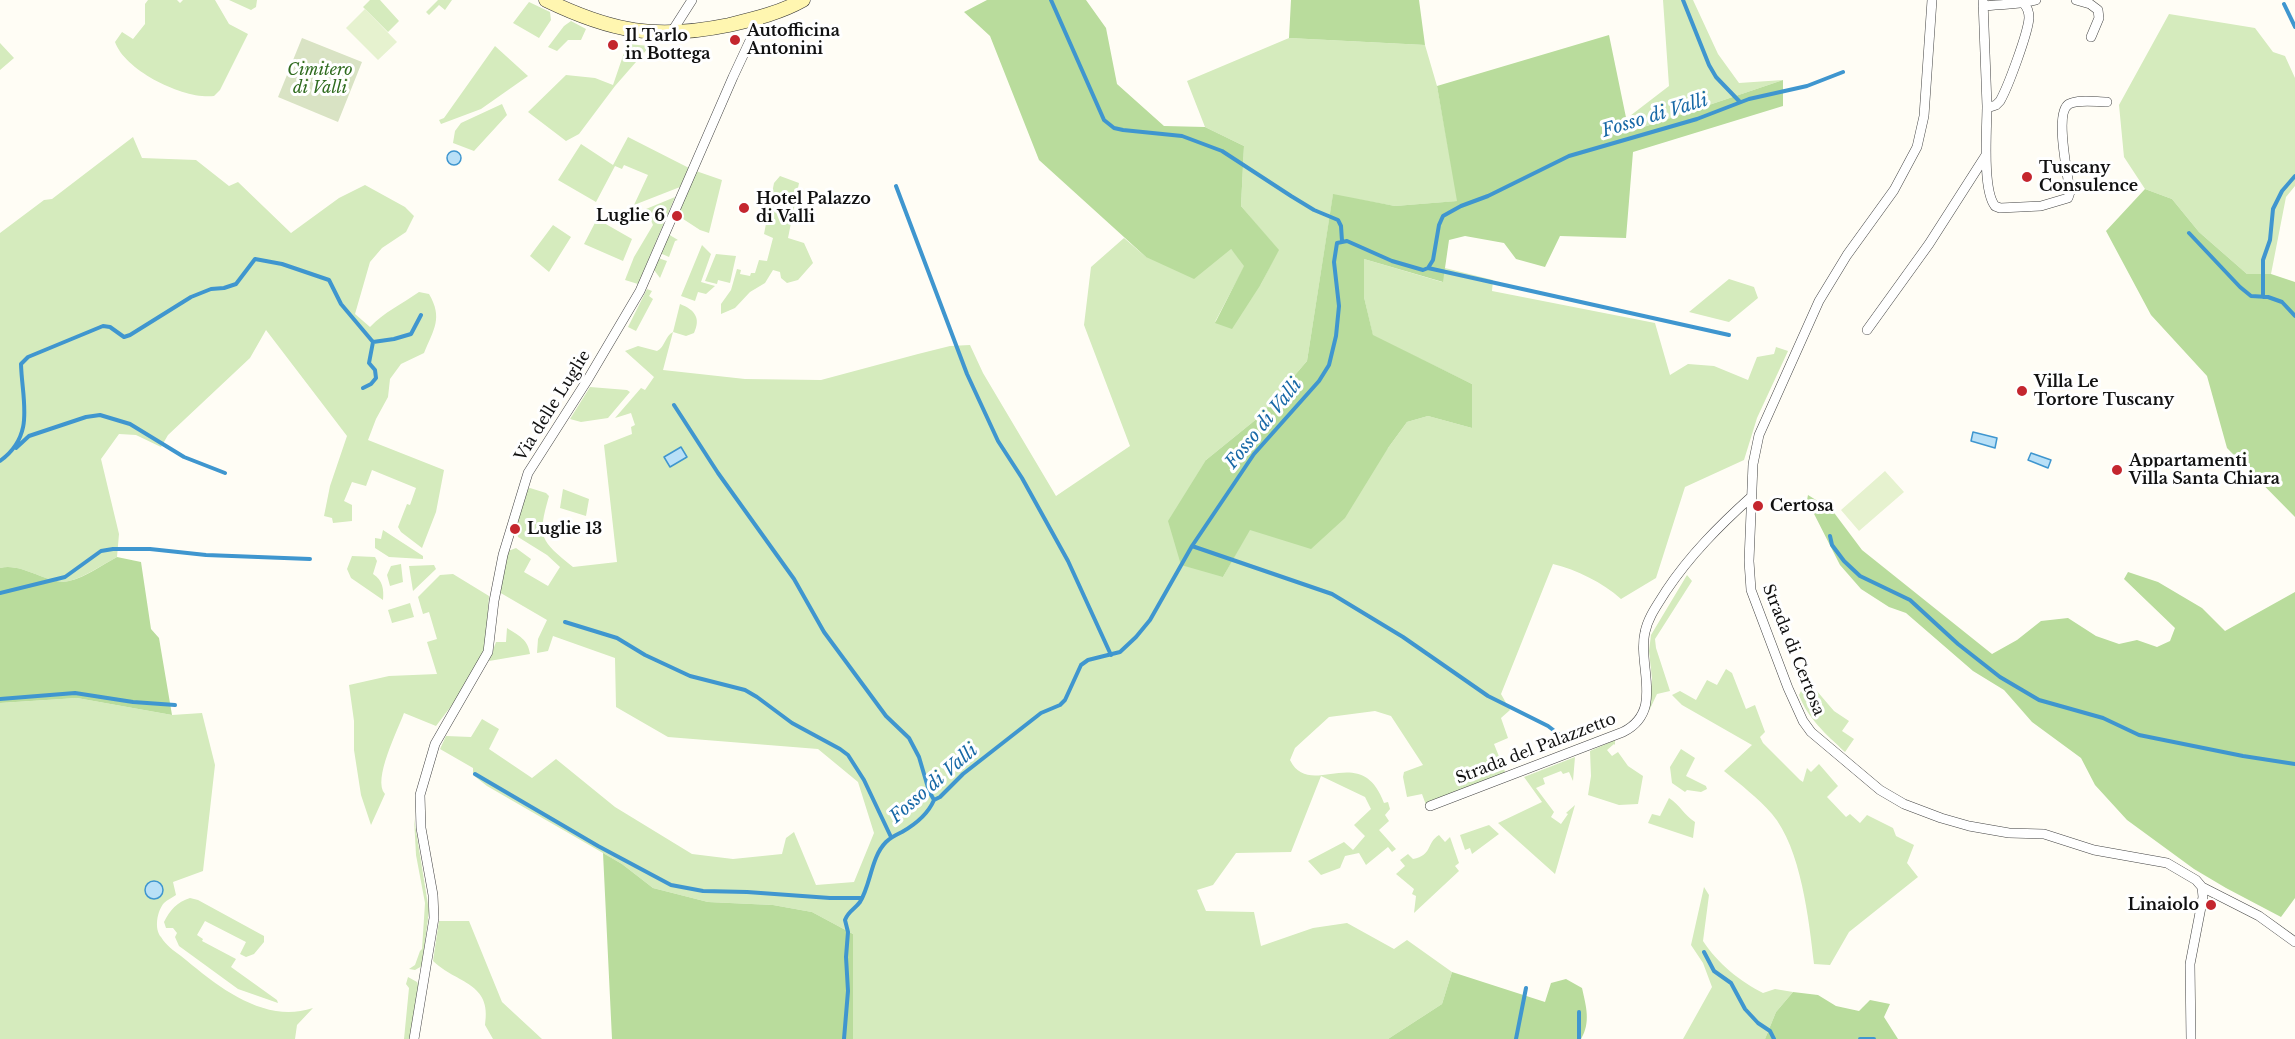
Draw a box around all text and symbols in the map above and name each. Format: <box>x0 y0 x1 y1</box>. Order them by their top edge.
place label: Autofficina Antonini <box>747 21 840 59</box>
place label: Il Tarlo in Bottega <box>625 26 711 64</box>
marker: Autofficina Antonini <box>728 33 742 47</box>
marker: Il Tarlo in Bottega <box>606 38 620 52</box>
park label: Cimitero di Valli <box>287 60 353 98</box>
water label: Fosso di Valli <box>1599 90 1711 142</box>
place label: Tuscany Consulence <box>2039 158 2138 196</box>
marker: Tuscany Consulence <box>2020 170 2034 184</box>
place label: Hotel Palazzo di Valli <box>756 189 871 227</box>
marker: Hotel Palazzo di Valli <box>737 201 751 215</box>
place label: Luglie 6 <box>596 206 665 226</box>
marker: Luglie 6 <box>670 209 684 223</box>
street label: Via delle Luglie <box>511 347 595 465</box>
place label: Villa Le Tortore Tuscany <box>2034 372 2174 410</box>
water label: Fosso di Valli <box>1221 375 1307 473</box>
marker: Villa Le Tortore Tuscany <box>2015 384 2029 398</box>
place label: Appartamenti Villa Santa Chiara <box>2129 451 2280 489</box>
marker: Appartamenti Villa Santa Chiara <box>2110 463 2124 477</box>
place label: Certosa <box>1770 496 1834 516</box>
marker: Certosa <box>1751 499 1765 513</box>
place label: Luglie 13 <box>527 519 602 539</box>
marker: Luglie 13 <box>508 522 522 536</box>
street label: Strada di Certosa <box>1758 581 1828 719</box>
street label: Strada del Palazzetto <box>1453 710 1619 788</box>
water label: Fosso di Valli <box>886 740 982 828</box>
place label: Linaiolo <box>2128 895 2199 915</box>
marker: Linaiolo <box>2204 898 2218 912</box>

